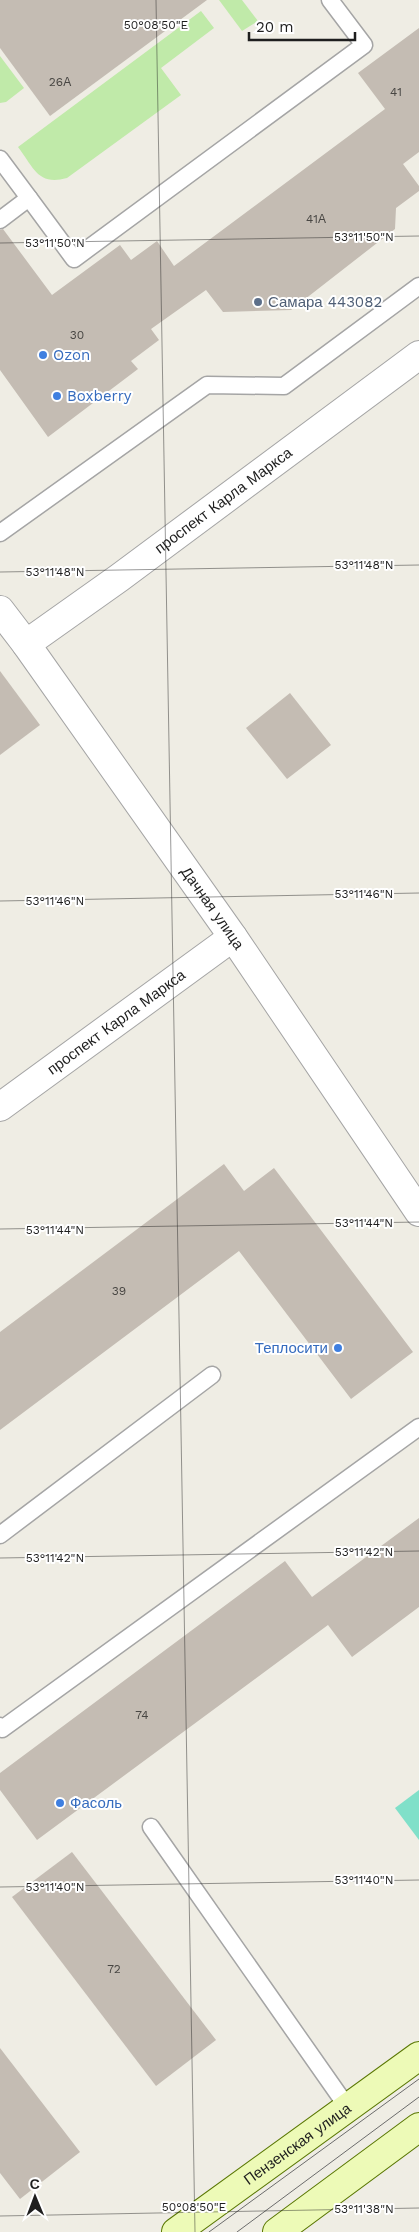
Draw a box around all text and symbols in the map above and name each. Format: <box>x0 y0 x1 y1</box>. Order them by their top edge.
scale bar <box>249 10 355 42</box>
text: 50°08'50"E <box>124 18 189 32</box>
text: 20 m <box>256 18 294 36</box>
house number: 26А <box>49 75 71 89</box>
house number: 41 <box>390 85 402 99</box>
house number: 41А <box>306 212 326 226</box>
text: 53°11'50"N <box>334 230 394 244</box>
text: 53°11'50"N <box>25 236 85 250</box>
place label: Самара 443082 <box>268 293 382 311</box>
marker: Самара 443082 <box>252 296 264 308</box>
house number: 30 <box>70 328 84 342</box>
place label: Ozon <box>53 346 90 364</box>
marker: Ozon <box>37 349 49 361</box>
place label: Boxberry <box>67 387 132 405</box>
marker: Boxberry <box>51 390 63 402</box>
street label: проспект Карла Маркса <box>151 443 296 557</box>
text: 53°11'48"N <box>335 558 393 572</box>
text: 53°11'48"N <box>26 565 84 579</box>
street label: Дачная улица <box>177 863 248 953</box>
text: 53°11'46"N <box>335 887 393 901</box>
text: 53°11'46"N <box>26 894 84 908</box>
street label: проспект Карла Маркса <box>44 965 189 1079</box>
text: 53°11'44"N <box>335 1216 393 1230</box>
text: 53°11'44"N <box>26 1223 84 1237</box>
house number: 39 <box>112 1284 126 1298</box>
place label: Теплосити <box>255 1339 328 1357</box>
marker: Теплосити <box>332 1342 344 1354</box>
text: 53°11'42"N <box>335 1545 393 1559</box>
text: 53°11'42"N <box>26 1551 84 1565</box>
house number: 74 <box>135 1708 149 1722</box>
place label: Фасоль <box>70 1794 122 1812</box>
marker: Фасоль <box>54 1797 66 1809</box>
text: 53°11'40"N <box>334 1873 394 1887</box>
text: 53°11'40"N <box>25 1880 85 1894</box>
house number: 72 <box>107 1962 121 1976</box>
street label: Пензенская улица <box>240 2099 355 2189</box>
north arrow <box>10 2172 60 2222</box>
text: С <box>30 2176 40 2192</box>
text: 50°08'50"E <box>162 2200 227 2214</box>
text: 53°11'38"N <box>334 2202 394 2216</box>

